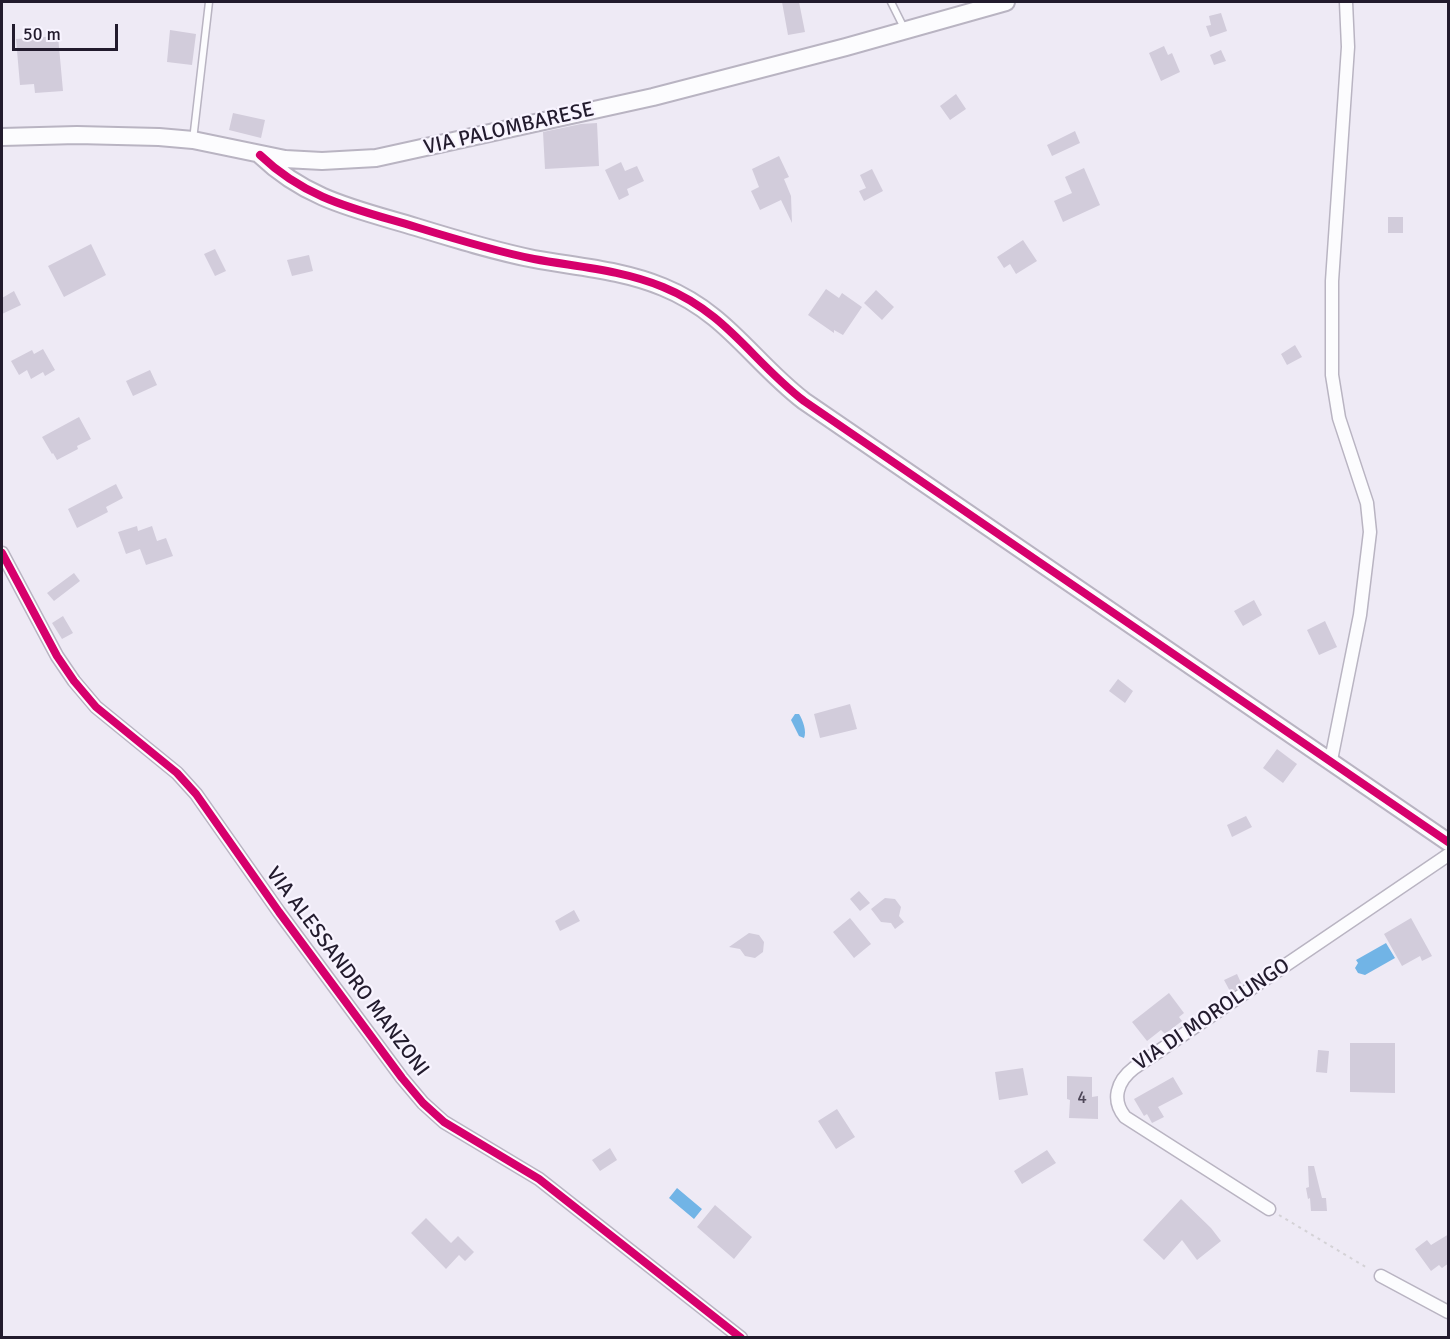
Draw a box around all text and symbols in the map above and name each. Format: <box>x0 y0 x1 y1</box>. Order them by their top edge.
scale bar <box>15 12 122 50</box>
text: 50 m <box>23 23 61 45</box>
street label: VIA PALOMBARESE <box>421 97 597 161</box>
street label: VIA ALESSANDRO MANZONI <box>260 862 434 1082</box>
street label: VIA DI MOROLUNGO <box>1129 953 1295 1077</box>
house number: 4 <box>1077 1087 1087 1109</box>

